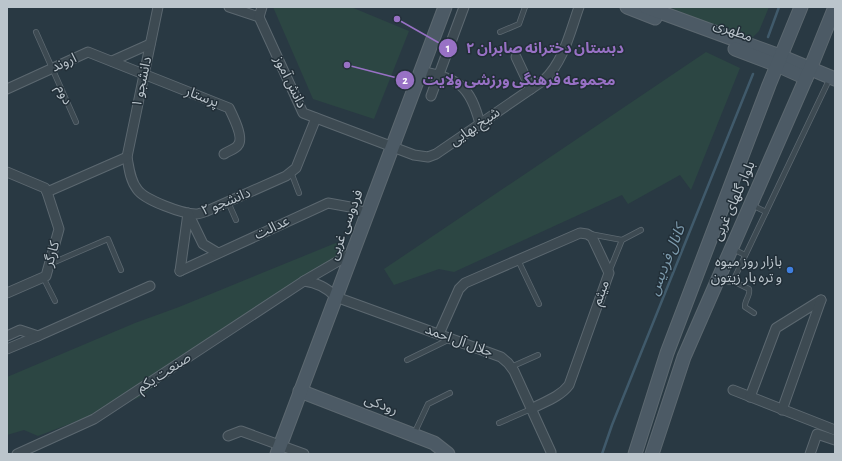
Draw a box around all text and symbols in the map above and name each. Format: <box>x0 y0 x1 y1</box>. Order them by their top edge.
street label: مطهری <box>711 17 754 45</box>
callout: دبستان دخترانه صابران ۲ <box>438 34 632 61</box>
text: دبستان دخترانه صابران ۲ <box>466 41 624 57</box>
text: 1 <box>446 42 450 54</box>
street label: اروند <box>49 51 79 76</box>
street label: دانش آموز <box>270 52 309 111</box>
street label: دانشجو ۱ <box>130 55 155 109</box>
callout: مجموعه فرهنگی ورزشی ولایت <box>395 67 624 94</box>
text: مجموعه فرهنگی ورزشی ولایت <box>423 71 615 89</box>
text: 2 <box>402 74 408 86</box>
street label: دوم <box>51 83 75 108</box>
street label: پرستار <box>182 84 221 112</box>
street label: شیخ بهایی <box>447 105 504 151</box>
street label: بلوار گلهای غربی <box>709 158 759 243</box>
street label: دانشجو ۲ <box>199 186 253 219</box>
street label: فردوسی غربی <box>326 188 367 262</box>
street label: عدالت <box>252 214 292 242</box>
water label: کانال فردیس <box>646 220 690 298</box>
street label: کارگر <box>40 239 63 270</box>
place label: بازار روز میوه و تره بار زیتون <box>711 255 782 286</box>
marker: بازار روز میوه و تره بار زیتون <box>785 265 795 275</box>
street label: میثم <box>590 279 615 308</box>
street label: جلال آل احمد <box>423 322 495 361</box>
street label: صنعت یکم <box>134 350 196 398</box>
street label: رودکی <box>362 392 399 419</box>

